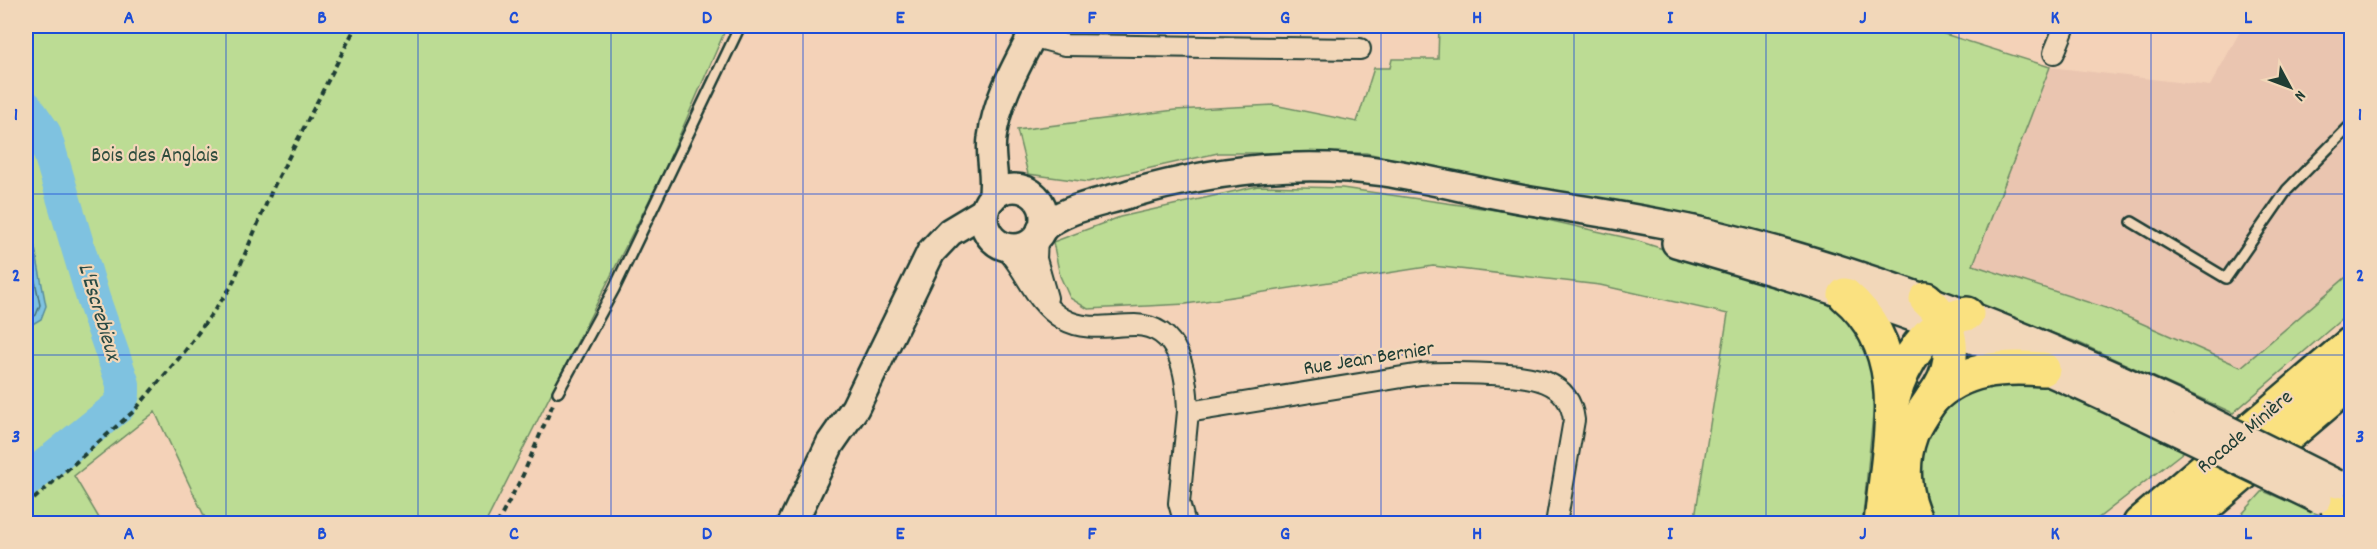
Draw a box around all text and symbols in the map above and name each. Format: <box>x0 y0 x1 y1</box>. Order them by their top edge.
text: A <box>124 5 135 33</box>
text: B <box>317 5 327 33</box>
text: C <box>509 5 519 33</box>
text: D <box>702 5 713 33</box>
text: E <box>895 5 905 33</box>
text: F <box>1088 5 1098 33</box>
text: G <box>1280 5 1290 33</box>
text: H <box>1472 5 1482 33</box>
text: I <box>1667 5 1674 33</box>
text: J <box>1859 5 1867 33</box>
text: K <box>2050 5 2060 33</box>
text: L <box>2244 5 2253 33</box>
north arrow <box>2260 57 2320 117</box>
text: N <box>2288 85 2311 106</box>
text: 1 <box>14 102 18 130</box>
text: 1 <box>2358 102 2362 130</box>
park label: Bois des Anglais <box>91 142 219 172</box>
water label: L'Escrebieux <box>69 260 128 367</box>
text: 2 <box>12 263 20 291</box>
text: 2 <box>2356 263 2364 291</box>
street label: Rue Jean Bernier <box>1301 335 1437 385</box>
street label: Rocade Minière <box>2191 384 2301 482</box>
text: 3 <box>12 424 20 452</box>
text: 3 <box>2356 424 2364 452</box>
text: A <box>124 521 135 549</box>
text: B <box>317 521 327 549</box>
text: C <box>509 521 519 549</box>
text: D <box>702 521 713 549</box>
text: E <box>895 521 905 549</box>
text: F <box>1088 521 1098 549</box>
text: G <box>1280 521 1290 549</box>
text: H <box>1472 521 1482 549</box>
text: I <box>1667 521 1674 549</box>
text: J <box>1859 521 1867 549</box>
text: K <box>2050 521 2060 549</box>
text: L <box>2244 521 2253 549</box>

